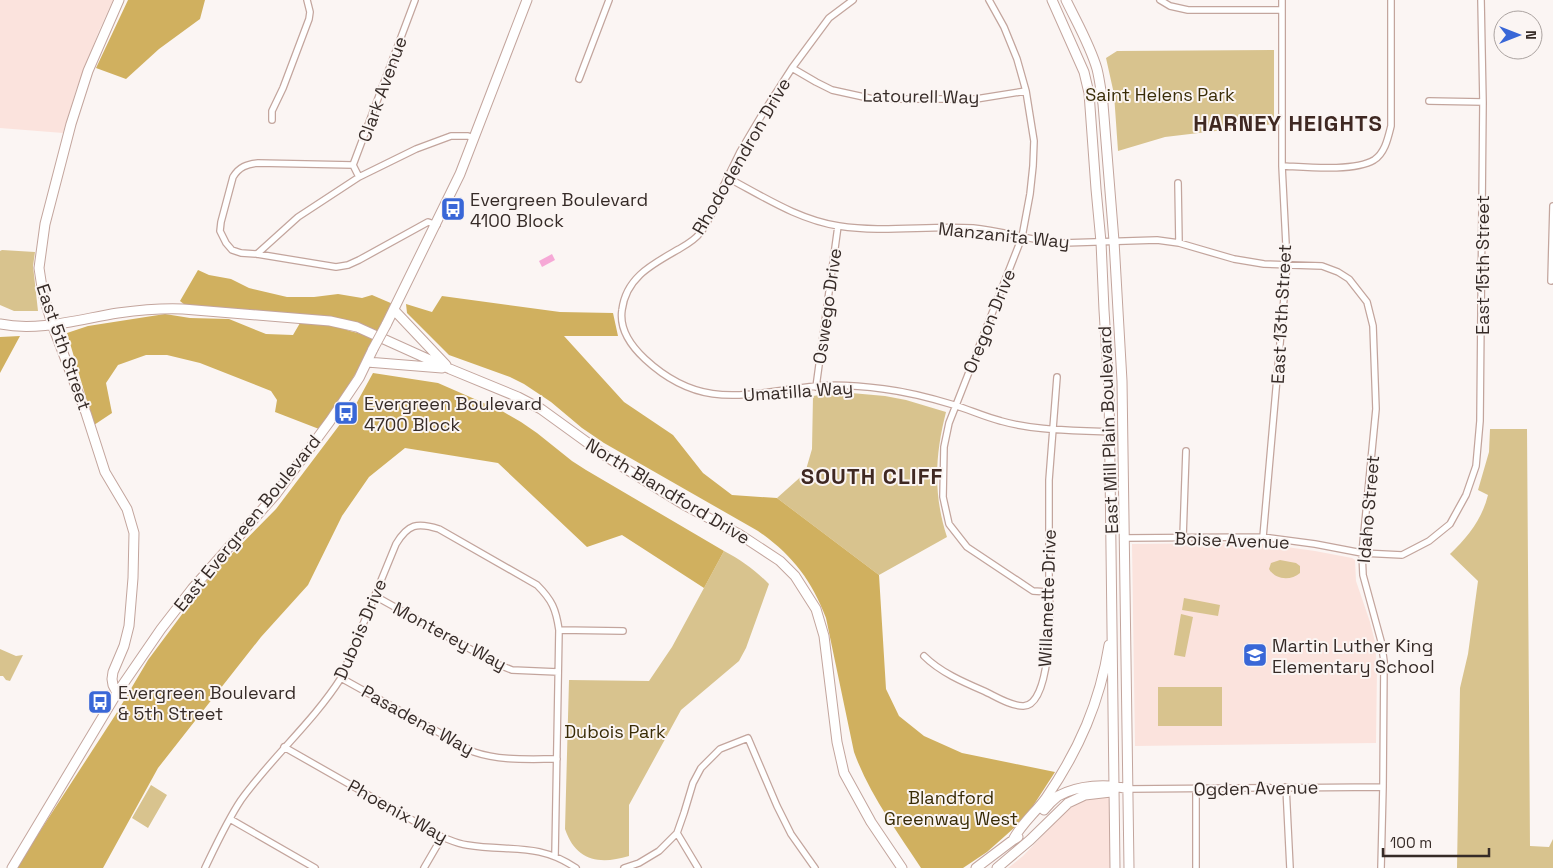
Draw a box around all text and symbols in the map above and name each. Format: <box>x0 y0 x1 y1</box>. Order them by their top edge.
north arrow <box>1493 10 1543 60</box>
text: N <box>1522 30 1540 40</box>
street label: Clark Avenue <box>352 33 412 145</box>
street label: Rhododendron Drive <box>687 73 795 239</box>
street label: Latourell Way <box>862 83 980 109</box>
park label: Saint Helens Park <box>1085 83 1235 106</box>
district label: HARNEY HEIGHTS <box>1193 109 1383 137</box>
place label: Evergreen Boulevard 4100 Block <box>470 188 648 232</box>
street label: East 15th Street <box>1471 195 1494 335</box>
bus stop icon: Evergreen Boulevard 4100 Block <box>440 196 466 222</box>
street label: Manzanita Way <box>937 217 1071 253</box>
street label: East 13th Street <box>1266 244 1296 384</box>
street label: Oswego Drive <box>807 247 847 365</box>
street label: Oregon Drive <box>958 265 1020 377</box>
street label: East 5th Street <box>32 281 96 413</box>
street label: East Mill Plain Boulevard <box>1093 326 1123 534</box>
street label: Umatilla Way <box>742 376 854 406</box>
place label: Evergreen Boulevard 4700 Block <box>364 392 542 436</box>
bus stop icon: Evergreen Boulevard 4700 Block <box>333 400 359 426</box>
street label: East Evergreen Boulevard <box>169 430 325 616</box>
street label: North Blandford Drive <box>582 433 754 549</box>
street label: Idaho Street <box>1352 454 1384 564</box>
district label: SOUTH CLIFF <box>801 462 943 490</box>
street label: Boise Avenue <box>1174 526 1290 554</box>
street label: Willamette Drive <box>1033 529 1061 667</box>
street label: Dubois Drive <box>328 575 392 683</box>
street label: Monterey Way <box>389 596 511 676</box>
place label: Martin Luther King Elementary School <box>1272 634 1435 678</box>
school or university icon: Martin Luther King Elementary School <box>1242 642 1268 668</box>
street label: Pasadena Way <box>358 680 478 760</box>
place label: Evergreen Boulevard & 5th Street <box>118 681 296 725</box>
bus stop icon: Evergreen Boulevard & 5th Street <box>87 689 113 715</box>
park label: Dubois Park <box>564 720 666 743</box>
street label: Phoenix Way <box>344 774 452 848</box>
street label: Ogden Avenue <box>1193 775 1319 801</box>
park label: Blandford Greenway West <box>884 786 1018 830</box>
scale bar <box>1383 826 1489 858</box>
text: 100 m <box>1390 833 1432 852</box>

